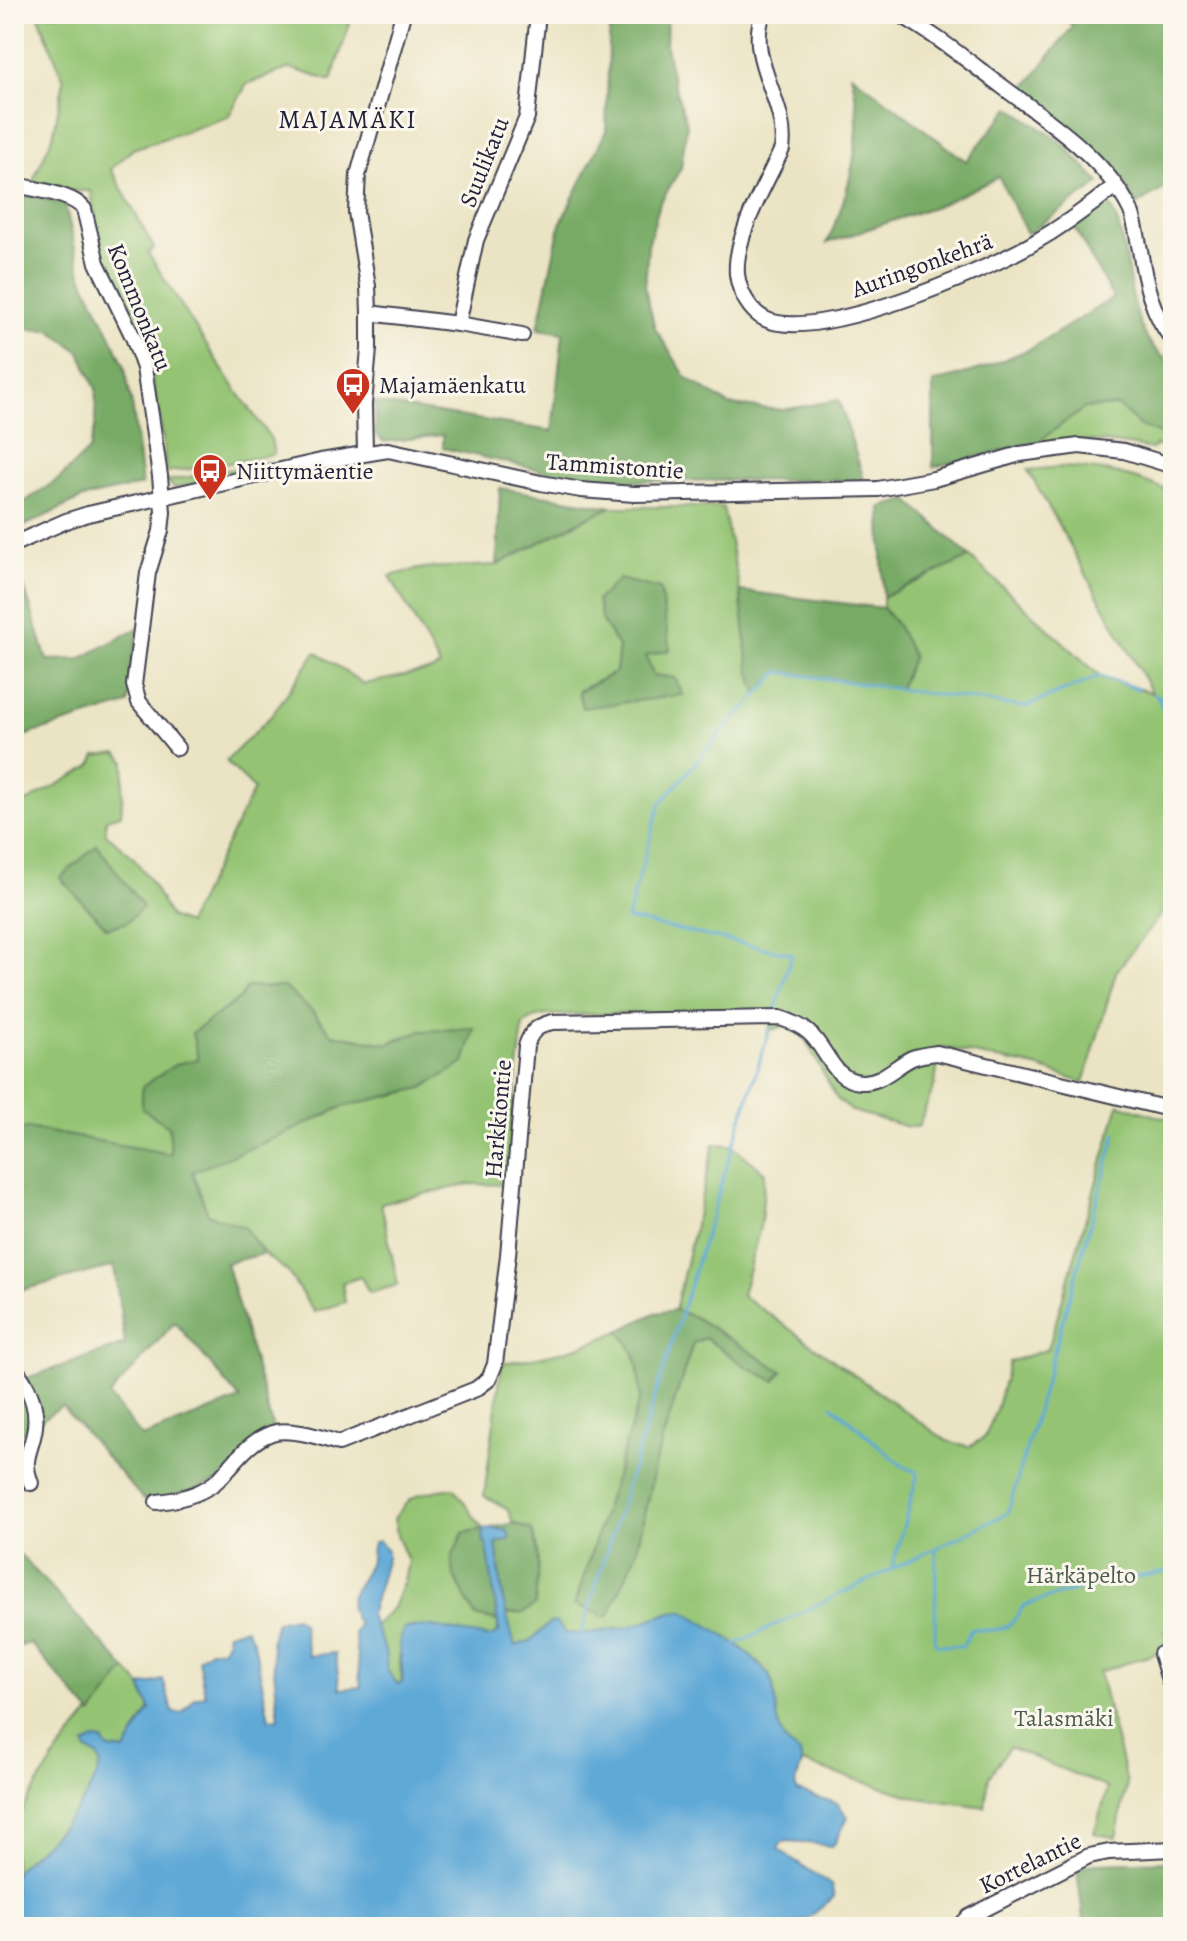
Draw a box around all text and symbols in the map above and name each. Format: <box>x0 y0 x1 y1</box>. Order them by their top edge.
district label: MAJAMÄKI <box>278 102 418 137</box>
street label: Suulikatu <box>451 112 517 212</box>
street label: Auringonkehrä <box>846 224 998 306</box>
street label: Kommonkatu <box>100 238 180 376</box>
bus stop icon: Majamäenkatu <box>334 366 372 416</box>
place label: Majamäenkatu <box>379 369 526 401</box>
street label: Tammistontie <box>545 445 685 487</box>
bus stop icon: Niittymäentie <box>191 452 229 502</box>
place label: Niittymäentie <box>236 455 374 487</box>
street label: Harkkiontie <box>477 1058 519 1180</box>
park label: Härkäpelto <box>1026 1559 1136 1591</box>
park label: Talasmäki <box>1014 1702 1114 1734</box>
street label: Kortelantie <box>974 1825 1086 1901</box>

